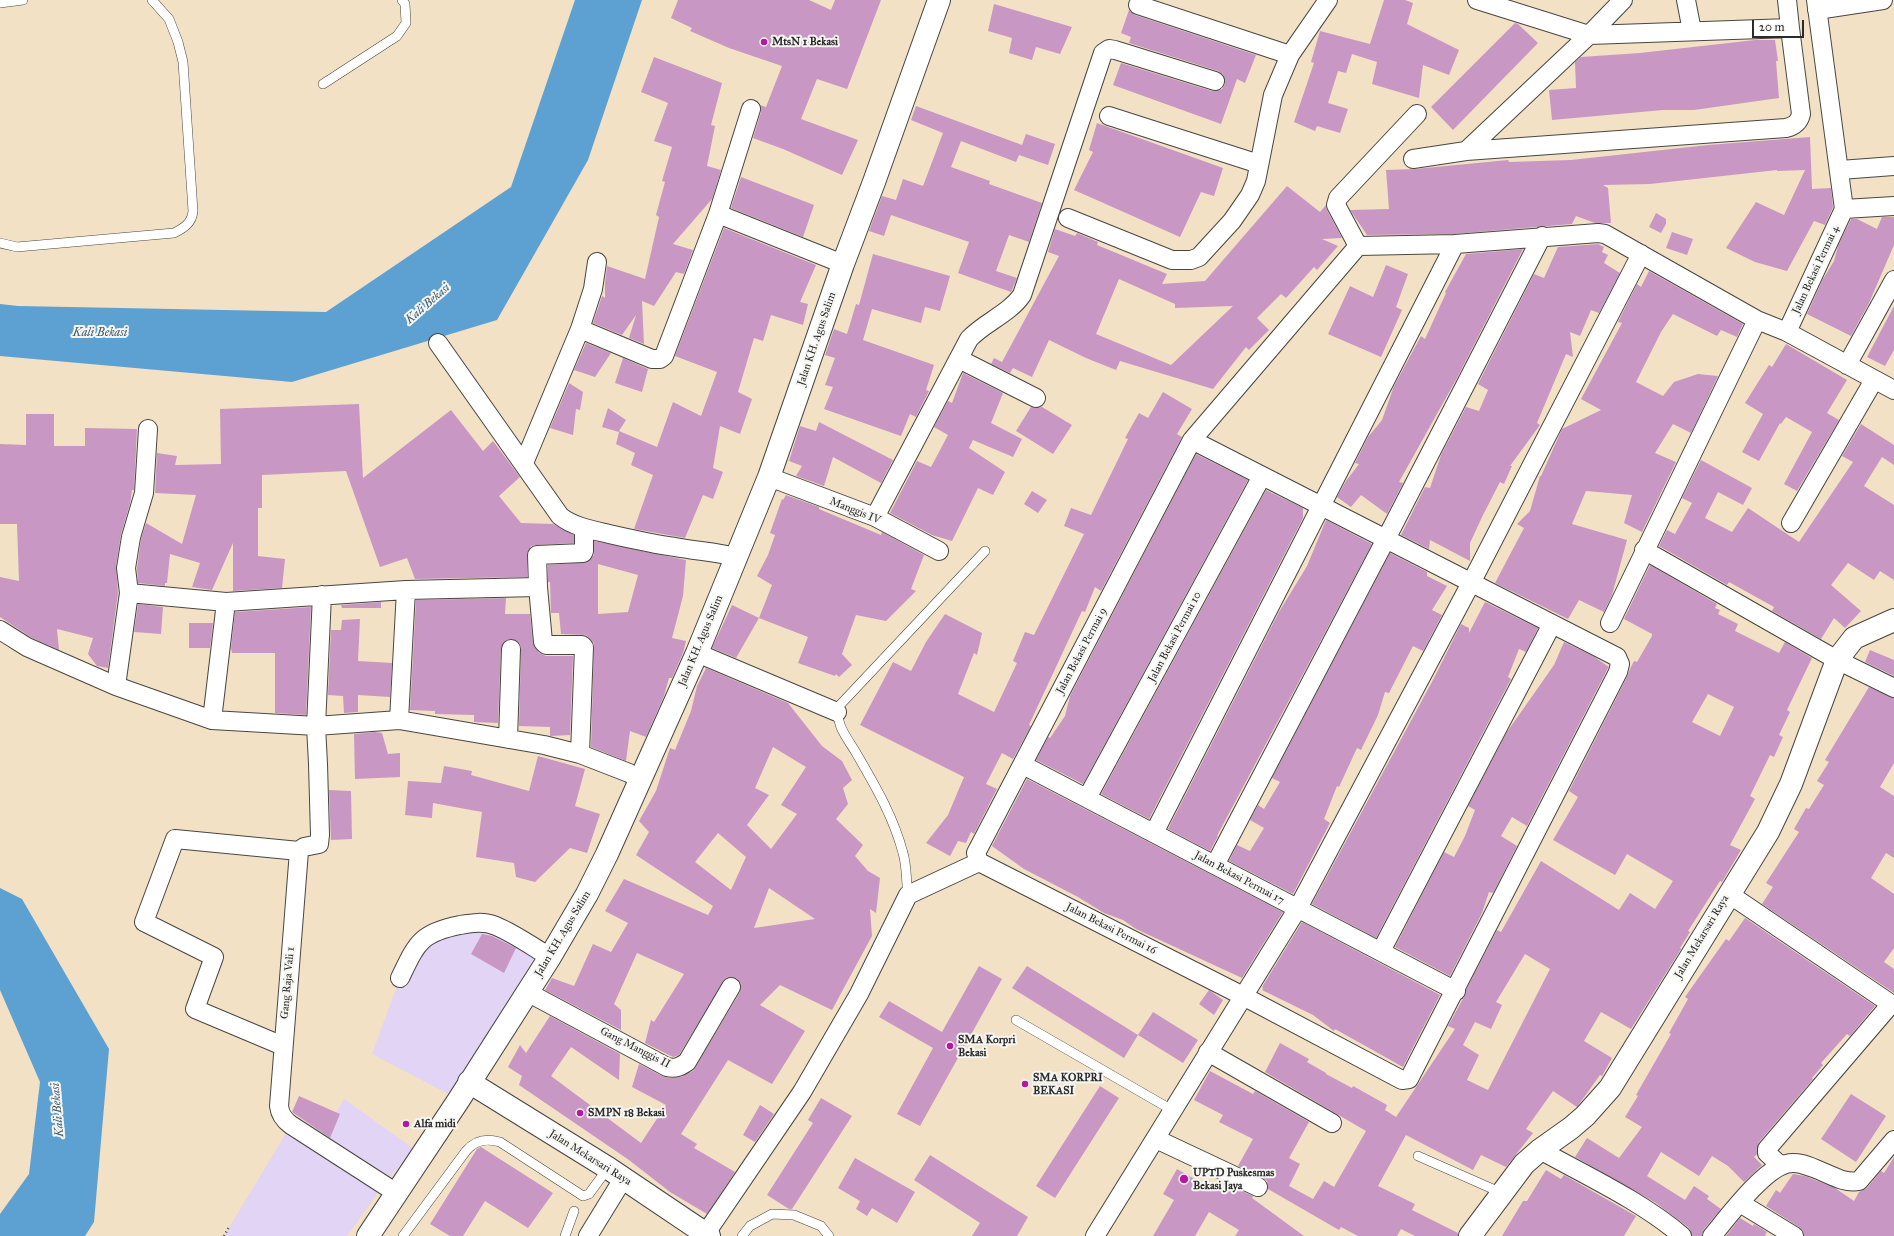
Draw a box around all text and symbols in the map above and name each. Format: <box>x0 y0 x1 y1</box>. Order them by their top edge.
scale bar <box>1754 12 1806 38</box>
text: 20 m <box>1759 20 1785 34</box>
place label: MtsN 1 Bekasi <box>772 35 838 49</box>
marker: MtsN 1 Bekasi <box>759 37 769 47</box>
street label: Jalan Bekasi Permai 4 <box>1790 224 1842 316</box>
water label: Kali Bekasi <box>403 281 453 327</box>
street label: Jalan KH. Agus Salim <box>795 291 839 387</box>
water label: Kali Bekasi <box>73 326 127 340</box>
street label: Manggis IV <box>828 495 882 527</box>
street label: Jalan Bekasi Permai 10 <box>1146 590 1204 684</box>
street label: Jalan KH. Agus Salim <box>676 593 726 689</box>
street label: Jalan Bekasi Permai 9 <box>1054 606 1110 696</box>
street label: Jalan Bekasi Permai 17 <box>1192 849 1286 907</box>
street label: Jalan KH. Agus Salim <box>532 889 594 979</box>
street label: Jalan Mekarsari Raya <box>1672 893 1732 981</box>
street label: Jalan Bekasi Permai 16 <box>1064 900 1158 958</box>
street label: Gang Raja Vali 1 <box>278 946 298 1020</box>
street label: Gang Manggis II <box>598 1025 672 1071</box>
place label: SMA Korpri Bekasi <box>958 1033 1015 1059</box>
marker: SMA Korpri Bekasi <box>945 1041 955 1051</box>
place label: SMA KORPRI BEKASI <box>1033 1071 1103 1097</box>
marker: SMA KORPRI BEKASI <box>1020 1079 1030 1089</box>
water label: Kali Bekasi <box>48 1082 68 1138</box>
place label: SMPN 18 Bekasi <box>588 1106 665 1120</box>
marker: SMPN 18 Bekasi <box>575 1108 585 1118</box>
place label: Alfa midi <box>414 1117 456 1131</box>
marker: Alfa midi <box>401 1119 411 1129</box>
street label: Jalan Mekarsari Raya <box>546 1127 634 1189</box>
place label: UPTD Puskesmas Bekasi Jaya <box>1193 1166 1274 1192</box>
marker: UPTD Puskesmas Bekasi Jaya <box>1178 1173 1190 1185</box>

